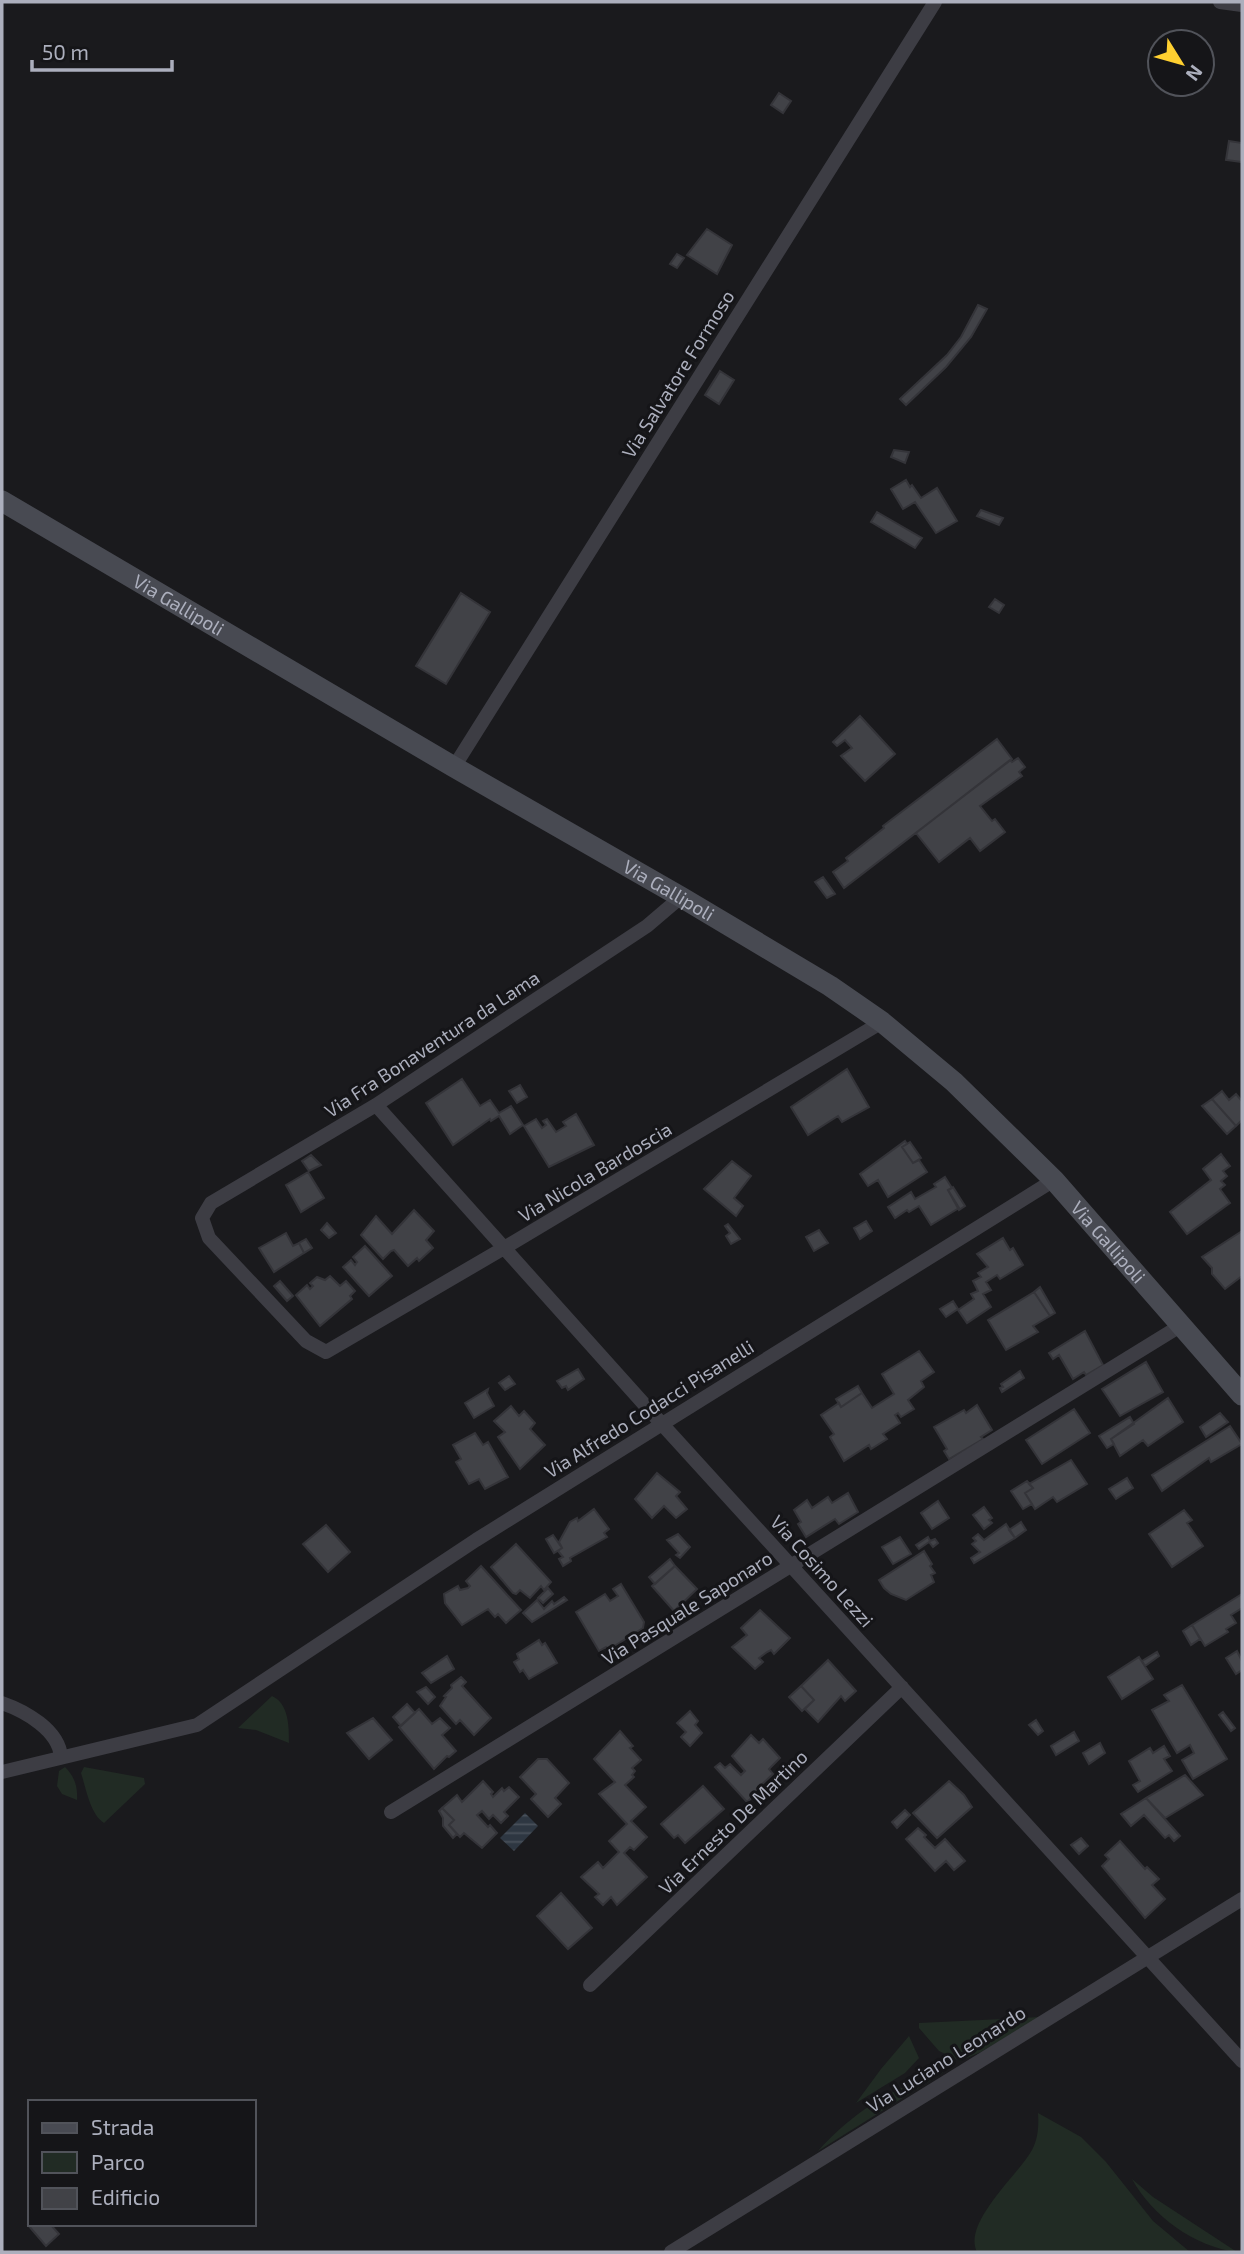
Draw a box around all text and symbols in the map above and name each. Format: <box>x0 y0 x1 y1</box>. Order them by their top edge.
scale bar <box>32 28 172 72</box>
north arrow <box>1146 28 1216 98</box>
text: 50 m <box>42 39 89 64</box>
text: N <box>1182 61 1208 86</box>
street label: Via Salvatore Formoso <box>616 285 739 462</box>
street label: Via Gallipoli <box>129 569 229 640</box>
street label: Via Gallipoli <box>619 854 719 925</box>
street label: Via Fra Bonaventura da Lama <box>320 965 543 1122</box>
street label: Via Nicola Bardoscia <box>514 1117 676 1226</box>
street label: Via Gallipoli <box>1067 1196 1151 1288</box>
street label: Via Alfredo Codacci Pisanelli <box>540 1335 758 1482</box>
street label: Via Cosimo Lezzi <box>766 1510 879 1631</box>
street label: Via Pasquale Saponaro <box>597 1546 776 1669</box>
street label: Via Ernesto De Martino <box>653 1745 812 1899</box>
street label: Via Luciano Leonardo <box>862 2000 1030 2117</box>
legend <box>28 2100 256 2226</box>
text: Strada <box>91 2114 154 2139</box>
text: Parco <box>91 2149 145 2174</box>
text: Edificio <box>91 2184 160 2209</box>

